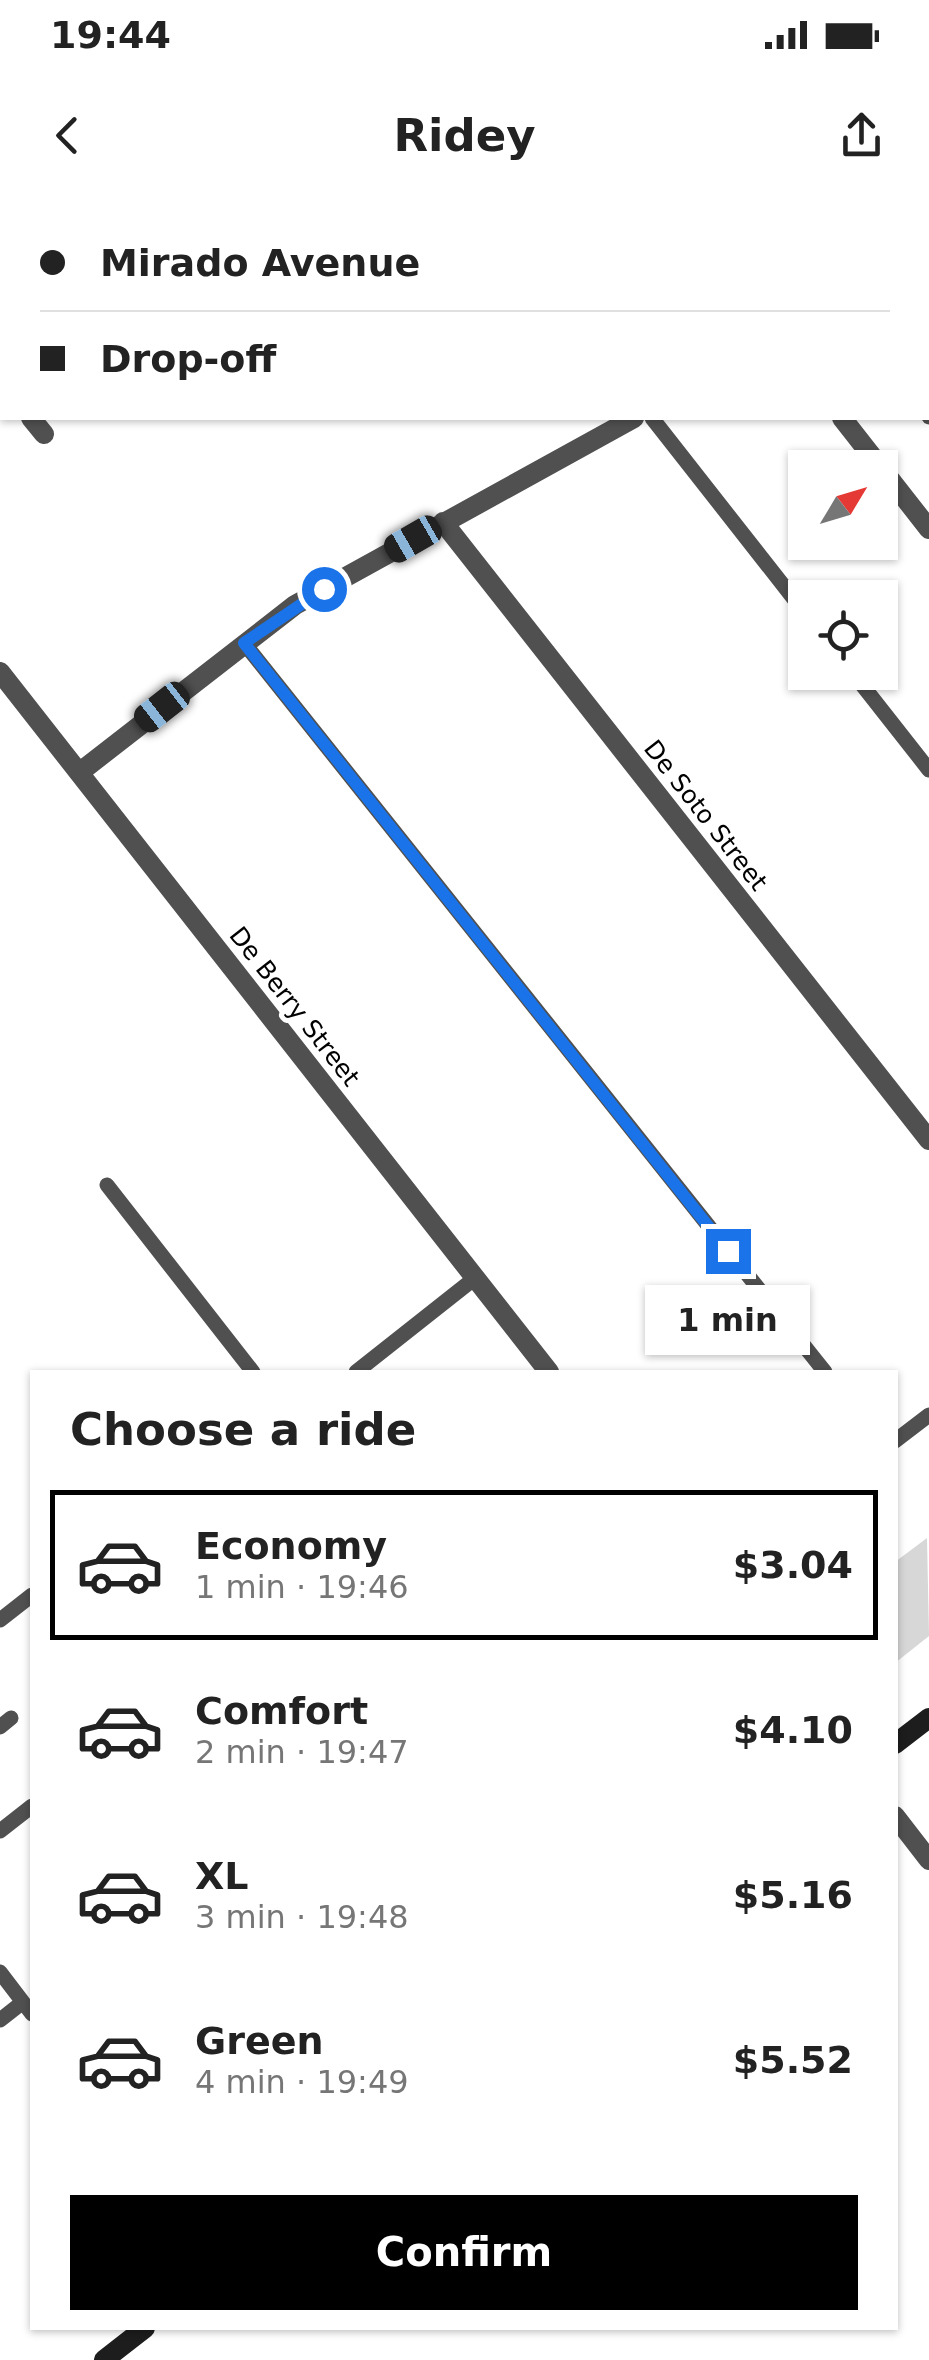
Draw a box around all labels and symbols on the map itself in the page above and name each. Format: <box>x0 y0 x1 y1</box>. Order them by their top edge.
north arrow <box>788 450 898 560</box>
car <box>380 511 446 567</box>
route start <box>302 567 347 612</box>
car <box>129 677 195 737</box>
street label: De Soto Street <box>638 734 773 896</box>
street label: De Berry Street <box>223 921 366 1092</box>
route end <box>706 1229 751 1274</box>
callout: 1 min <box>646 1286 810 1356</box>

